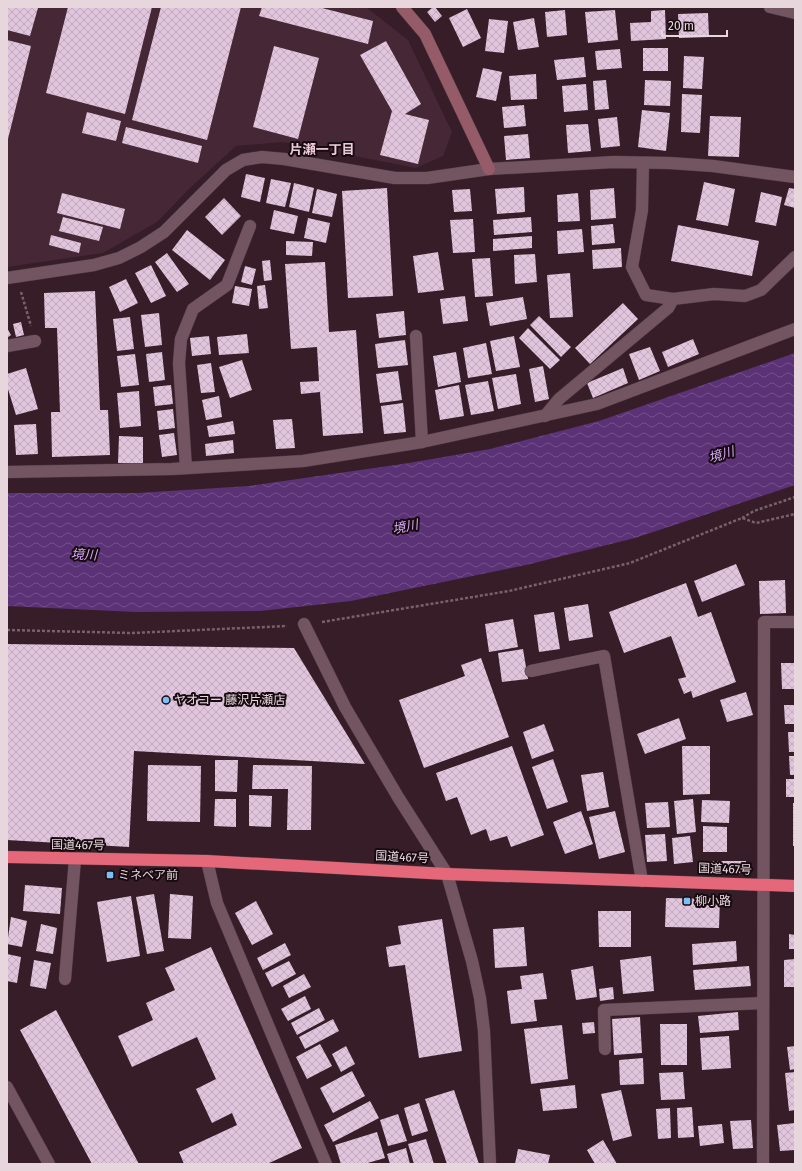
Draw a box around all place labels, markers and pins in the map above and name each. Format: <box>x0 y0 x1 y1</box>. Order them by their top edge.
place label: ヤオコー 藤沢片瀬店 <box>174 693 285 707</box>
marker: ヤオコー 藤沢片瀬店 <box>161 695 171 705</box>
place label: ミネベア前 <box>118 868 178 882</box>
marker: ミネベア前 <box>105 870 115 880</box>
place label: 柳小路 <box>695 894 731 908</box>
marker: 柳小路 <box>682 896 692 906</box>

